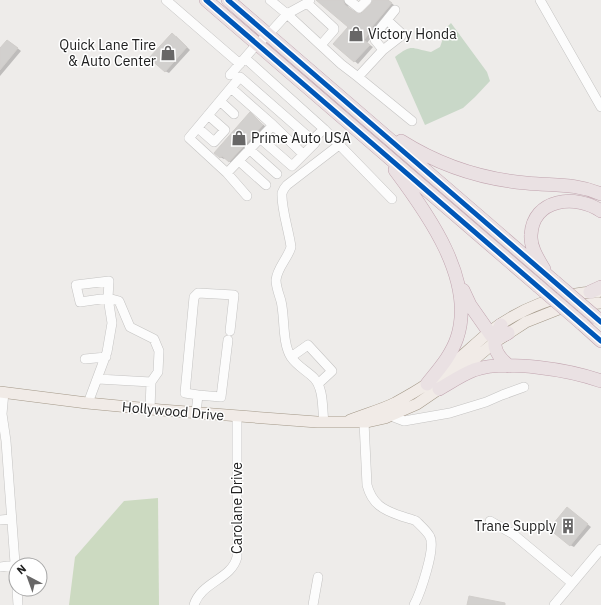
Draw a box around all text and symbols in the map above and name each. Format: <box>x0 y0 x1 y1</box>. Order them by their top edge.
shop icon: Victory Honda <box>347 25 365 43</box>
place label: Victory Honda <box>368 25 457 43</box>
place label: Quick Lane Tire & Auto Center <box>59 36 156 70</box>
shop icon: Quick Lane Tire & Auto Center <box>159 44 177 62</box>
shop icon: Prime Auto USA <box>230 129 248 147</box>
place label: Prime Auto USA <box>251 129 351 147</box>
street label: Hollywood Drive <box>121 398 225 424</box>
street label: Carolane Drive <box>228 462 246 554</box>
place label: Trane Supply <box>474 517 556 535</box>
building icon: Trane Supply <box>559 517 577 535</box>
north arrow <box>8 557 48 597</box>
text: N <box>14 562 29 577</box>

